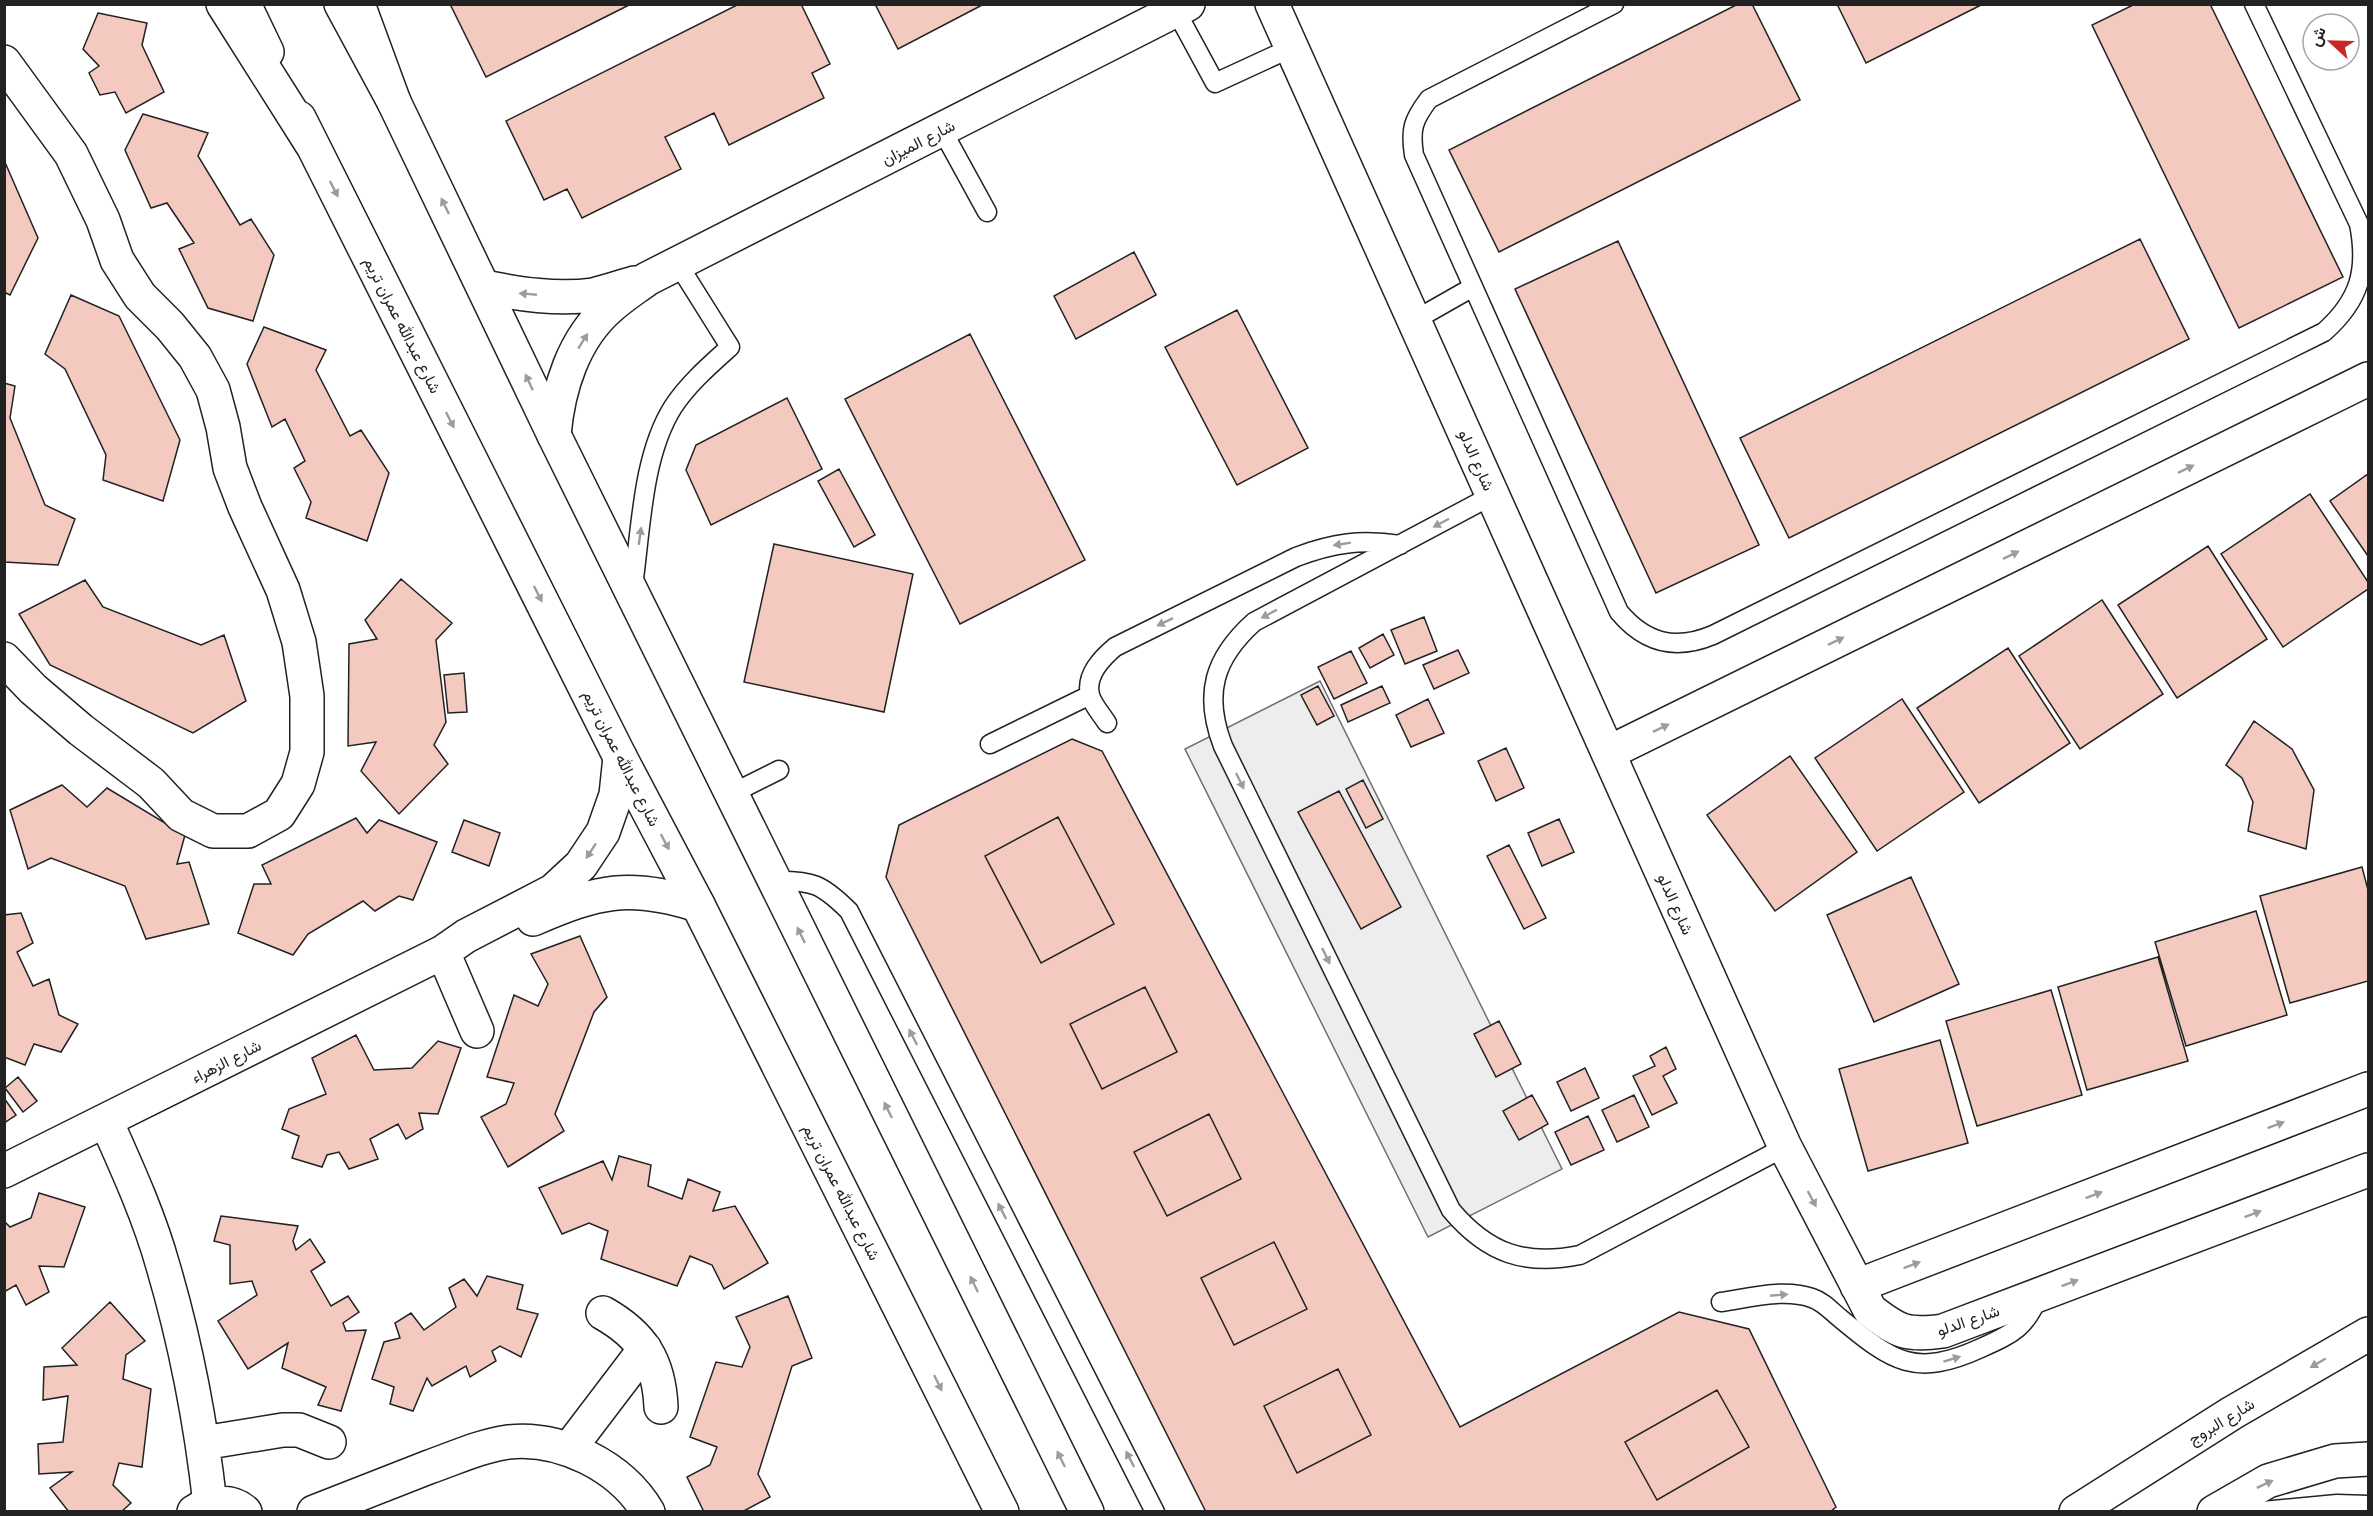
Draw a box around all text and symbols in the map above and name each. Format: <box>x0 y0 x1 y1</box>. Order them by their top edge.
north arrow <box>2301 12 2361 72</box>
text: ش <box>2304 24 2332 50</box>
street label: شارع الميزان <box>878 115 959 171</box>
one-way arrow <box>330 181 339 198</box>
one-way arrow <box>441 198 450 215</box>
street label: شارع عبدالله عمران تريم <box>358 253 446 397</box>
one-way arrow <box>518 289 537 299</box>
one-way arrow <box>577 333 588 349</box>
one-way arrow <box>525 374 534 391</box>
one-way arrow <box>446 411 455 428</box>
street label: شارع الدلو <box>1453 426 1499 495</box>
one-way arrow <box>2177 464 2194 474</box>
one-way arrow <box>1433 518 1450 528</box>
one-way arrow <box>635 526 645 545</box>
one-way arrow <box>1333 539 1352 548</box>
one-way arrow <box>2002 550 2019 560</box>
one-way arrow <box>533 585 543 602</box>
one-way arrow <box>1261 609 1278 619</box>
one-way arrow <box>1156 617 1173 627</box>
one-way arrow <box>1827 637 1844 646</box>
street label: شارع عبدالله عمران تريم <box>577 686 665 830</box>
one-way arrow <box>1652 723 1670 733</box>
one-way arrow <box>1236 773 1245 790</box>
one-way arrow <box>660 834 670 851</box>
one-way arrow <box>585 843 596 859</box>
street label: شارع الدلو <box>1652 870 1698 939</box>
one-way arrow <box>796 927 805 944</box>
one-way arrow <box>1322 948 1331 965</box>
one-way arrow <box>908 1029 918 1046</box>
street label: شارع الزهراء <box>188 1035 265 1089</box>
one-way arrow <box>883 1101 892 1118</box>
one-way arrow <box>2267 1119 2285 1129</box>
street label: شارع عبدالله عمران تريم <box>797 1120 885 1264</box>
one-way arrow <box>2085 1189 2103 1199</box>
one-way arrow <box>1807 1191 1817 1208</box>
one-way arrow <box>997 1202 1007 1219</box>
one-way arrow <box>2244 1208 2262 1218</box>
one-way arrow <box>1903 1259 1921 1269</box>
one-way arrow <box>970 1276 979 1293</box>
one-way arrow <box>2062 1277 2080 1287</box>
one-way arrow <box>1770 1290 1789 1300</box>
street label: شارع الدلو <box>1934 1300 2003 1342</box>
one-way arrow <box>1943 1354 1961 1363</box>
one-way arrow <box>2310 1358 2326 1369</box>
one-way arrow <box>934 1374 943 1391</box>
street label: شارع البروج <box>2184 1393 2259 1450</box>
one-way arrow <box>1056 1450 1066 1467</box>
one-way arrow <box>1125 1450 1135 1468</box>
one-way arrow <box>2257 1479 2274 1488</box>

